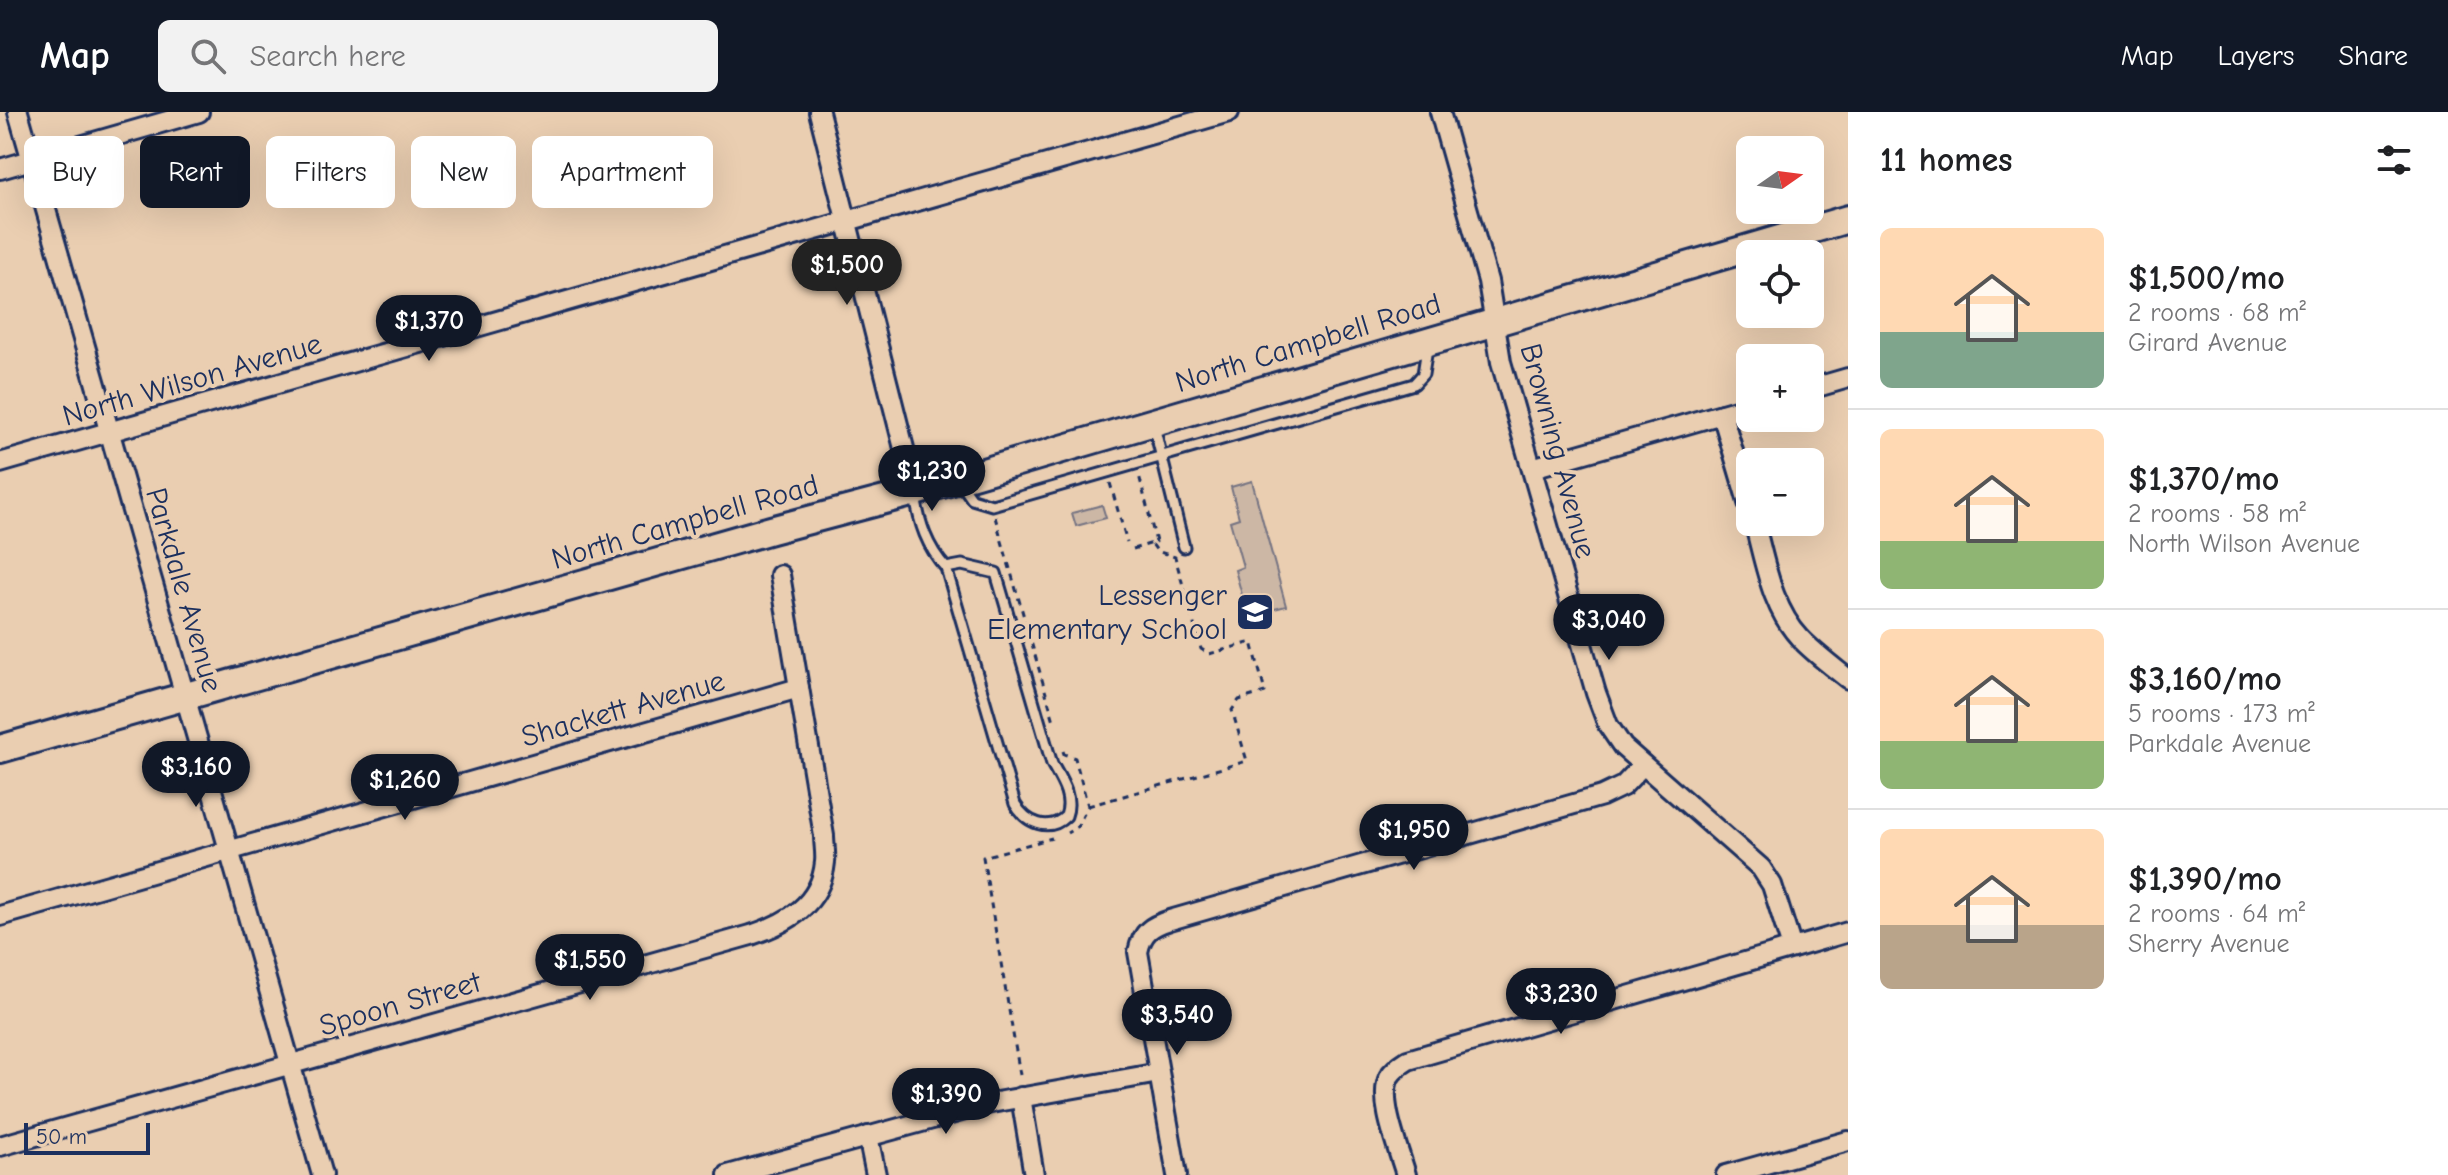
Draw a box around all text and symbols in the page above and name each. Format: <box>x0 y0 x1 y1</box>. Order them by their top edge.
search box <box>158 20 718 92</box>
text: Map <box>40 34 110 78</box>
icon: search <box>186 34 230 78</box>
text: Search here <box>250 39 406 74</box>
text: Map <box>2121 40 2174 72</box>
text: Layers <box>2218 40 2294 72</box>
text: Share <box>2338 40 2408 72</box>
chip: Buy <box>24 136 124 208</box>
chip: Rent <box>140 136 250 208</box>
chip: Filters <box>266 136 395 208</box>
chip: New <box>411 136 516 208</box>
chip: Apartment <box>532 136 713 208</box>
north arrow <box>1736 136 1824 224</box>
map controls <box>1736 136 1824 536</box>
icon: filters <box>2372 138 2416 182</box>
text: 11 homes <box>1880 140 2013 180</box>
pin: $1,500 <box>782 239 912 307</box>
button: locate <box>1736 240 1824 328</box>
text: $1,500 <box>810 250 884 280</box>
text: $1,500/mo <box>2128 258 2285 298</box>
icon: home <box>1944 260 2040 356</box>
street label: North Campbell Road <box>1171 286 1445 400</box>
pin: $1,370 <box>364 295 494 363</box>
text: 2 rooms · 68 m² <box>2128 298 2306 328</box>
text: $1,370 <box>394 306 464 336</box>
street label: North Wilson Avenue <box>58 326 326 434</box>
text: Girard Avenue <box>2128 328 2287 358</box>
street label: Browning Avenue <box>1513 340 1603 562</box>
button: + <box>1736 344 1824 432</box>
pin: $1,230 <box>867 445 997 513</box>
button: − <box>1736 448 1824 536</box>
text: $1,230 <box>896 456 968 486</box>
text: $1,370/mo <box>2128 459 2279 499</box>
icon: home <box>1944 461 2040 557</box>
street label: North Campbell Road <box>548 467 822 577</box>
street label: Parkdale Avenue <box>138 484 230 696</box>
text: 2 rooms · 58 m² <box>2128 499 2306 529</box>
text: North Wilson Avenue <box>2128 529 2360 559</box>
place label: Lessenger Elementary School <box>987 578 1227 647</box>
school or university icon: Lessenger Elementary School <box>1234 591 1276 633</box>
pin: $3,040 <box>1544 594 1674 662</box>
text: $3,040 <box>1571 605 1647 635</box>
text: $3,160/mo <box>2128 659 2282 699</box>
icon: home <box>1944 661 2040 757</box>
street label: Shackett Avenue <box>517 663 729 755</box>
text: 5 rooms · 173 m² <box>2128 699 2315 729</box>
text: Parkdale Avenue <box>2128 729 2311 759</box>
pin: $3,160 <box>131 741 261 809</box>
text: $3,160 <box>160 752 232 782</box>
pin: $1,260 <box>340 754 470 822</box>
text: $1,260 <box>369 765 441 795</box>
pin: $1,950 <box>1349 804 1479 872</box>
text: $1,950 <box>1377 815 1451 845</box>
text: $1,390/mo <box>2128 859 2282 899</box>
icon: home <box>1944 861 2040 957</box>
text: 2 rooms · 64 m² <box>2128 899 2305 929</box>
text: Sherry Avenue <box>2128 929 2289 959</box>
pin: $1,550 <box>525 934 655 1002</box>
text: $1,550 <box>553 945 627 975</box>
street label: Spoon Street <box>315 964 486 1044</box>
pin: $3,230 <box>1496 968 1626 1036</box>
text: $3,230 <box>1524 979 1598 1009</box>
pin: $3,540 <box>1112 989 1242 1057</box>
text: $3,540 <box>1140 1000 1214 1030</box>
pin: $1,390 <box>881 1068 1011 1136</box>
text: $1,390 <box>910 1079 982 1109</box>
scale bar <box>24 1119 150 1155</box>
text: 50 m <box>36 1124 87 1150</box>

